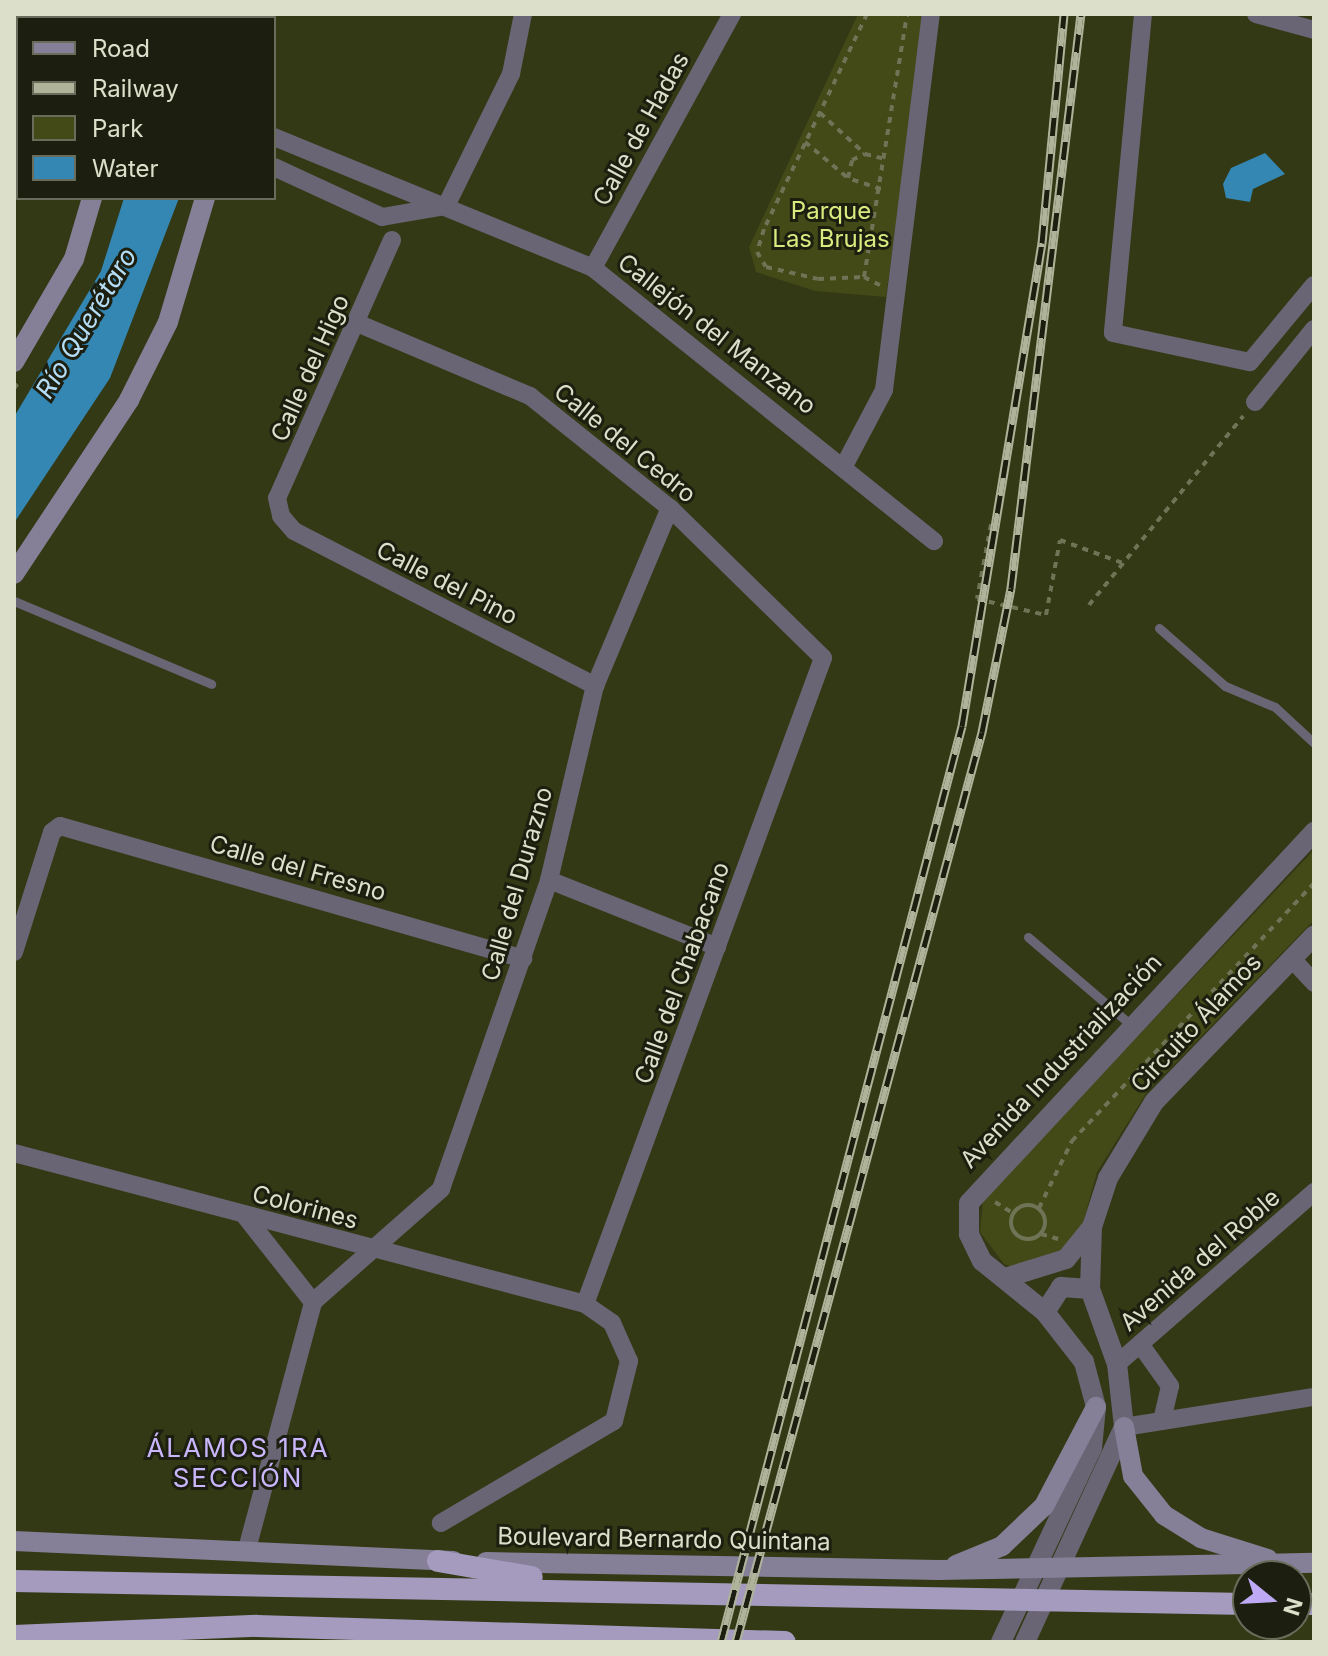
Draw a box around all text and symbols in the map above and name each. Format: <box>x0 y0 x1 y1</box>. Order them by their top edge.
legend <box>16 16 276 200</box>
text: Road <box>92 34 150 63</box>
street label: Calle de Hadas <box>587 47 695 211</box>
text: Railway <box>92 74 179 103</box>
text: Park <box>92 114 143 143</box>
text: Water <box>92 154 159 183</box>
park label: Parque Las Brujas <box>772 197 890 253</box>
water label: Río Querétaro <box>29 242 143 404</box>
street label: Callejón del Manzano <box>612 248 822 420</box>
street label: Calle del Higo <box>265 290 355 446</box>
street label: Calle del Cedro <box>548 377 702 509</box>
street label: Calle del Pino <box>372 535 522 631</box>
street label: Calle del Durazno <box>476 784 558 984</box>
street label: Calle del Fresno <box>207 829 389 907</box>
street label: Calle del Chabacano <box>628 858 736 1088</box>
street label: Avenida Industrialización <box>954 948 1168 1174</box>
street label: Circuito Álamos <box>1125 948 1267 1098</box>
street label: Colorines <box>249 1179 361 1235</box>
street label: Avenida del Roble <box>1114 1183 1286 1337</box>
district label: ÁLAMOS 1RA SECCIÓN <box>146 1432 330 1494</box>
street label: Boulevard Bernardo Quintana <box>497 1522 831 1556</box>
north arrow <box>1232 1560 1312 1640</box>
text: N <box>1278 1595 1308 1619</box>

